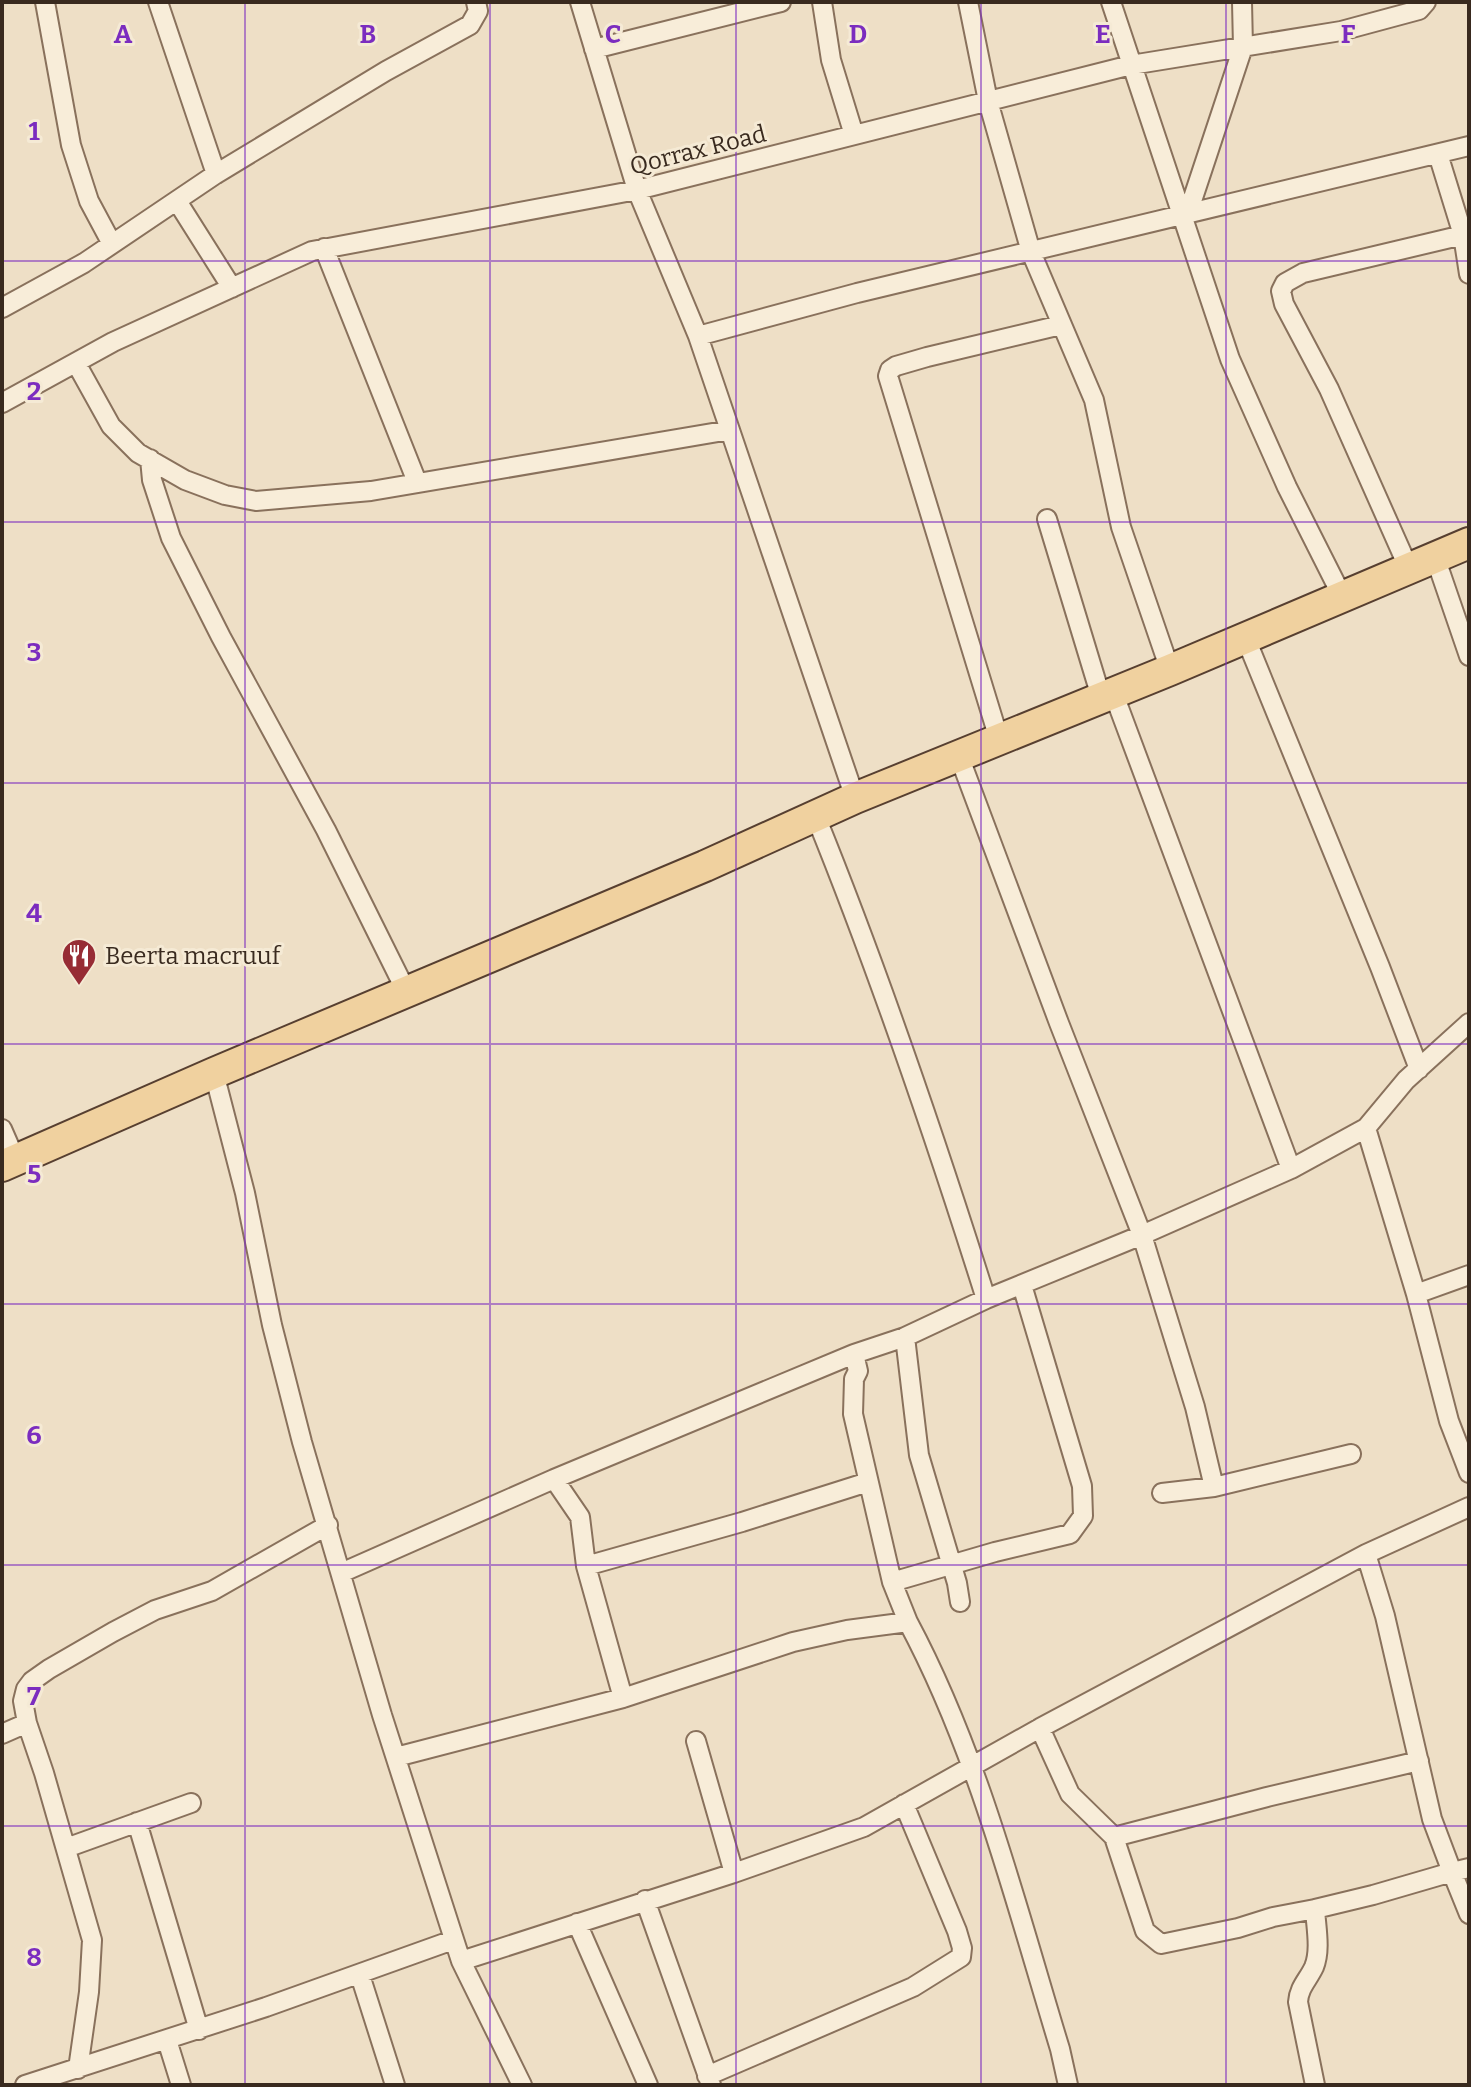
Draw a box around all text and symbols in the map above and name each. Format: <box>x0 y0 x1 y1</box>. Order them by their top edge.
text: A <box>114 19 133 50</box>
text: B <box>360 19 376 50</box>
text: C <box>605 19 621 50</box>
text: D <box>849 19 867 50</box>
text: E <box>1095 19 1111 50</box>
text: F <box>1341 19 1356 50</box>
text: 1 <box>28 116 40 147</box>
street label: Qorrax Road <box>627 120 769 180</box>
text: 2 <box>27 376 41 407</box>
text: 3 <box>27 637 41 668</box>
text: 4 <box>26 898 42 929</box>
restaurant icon: Beerta macruuf <box>60 937 98 987</box>
place label: Beerta macruuf <box>105 942 282 970</box>
text: 5 <box>27 1159 41 1190</box>
text: 6 <box>26 1420 42 1451</box>
text: 7 <box>27 1681 41 1712</box>
text: 8 <box>26 1942 42 1973</box>

